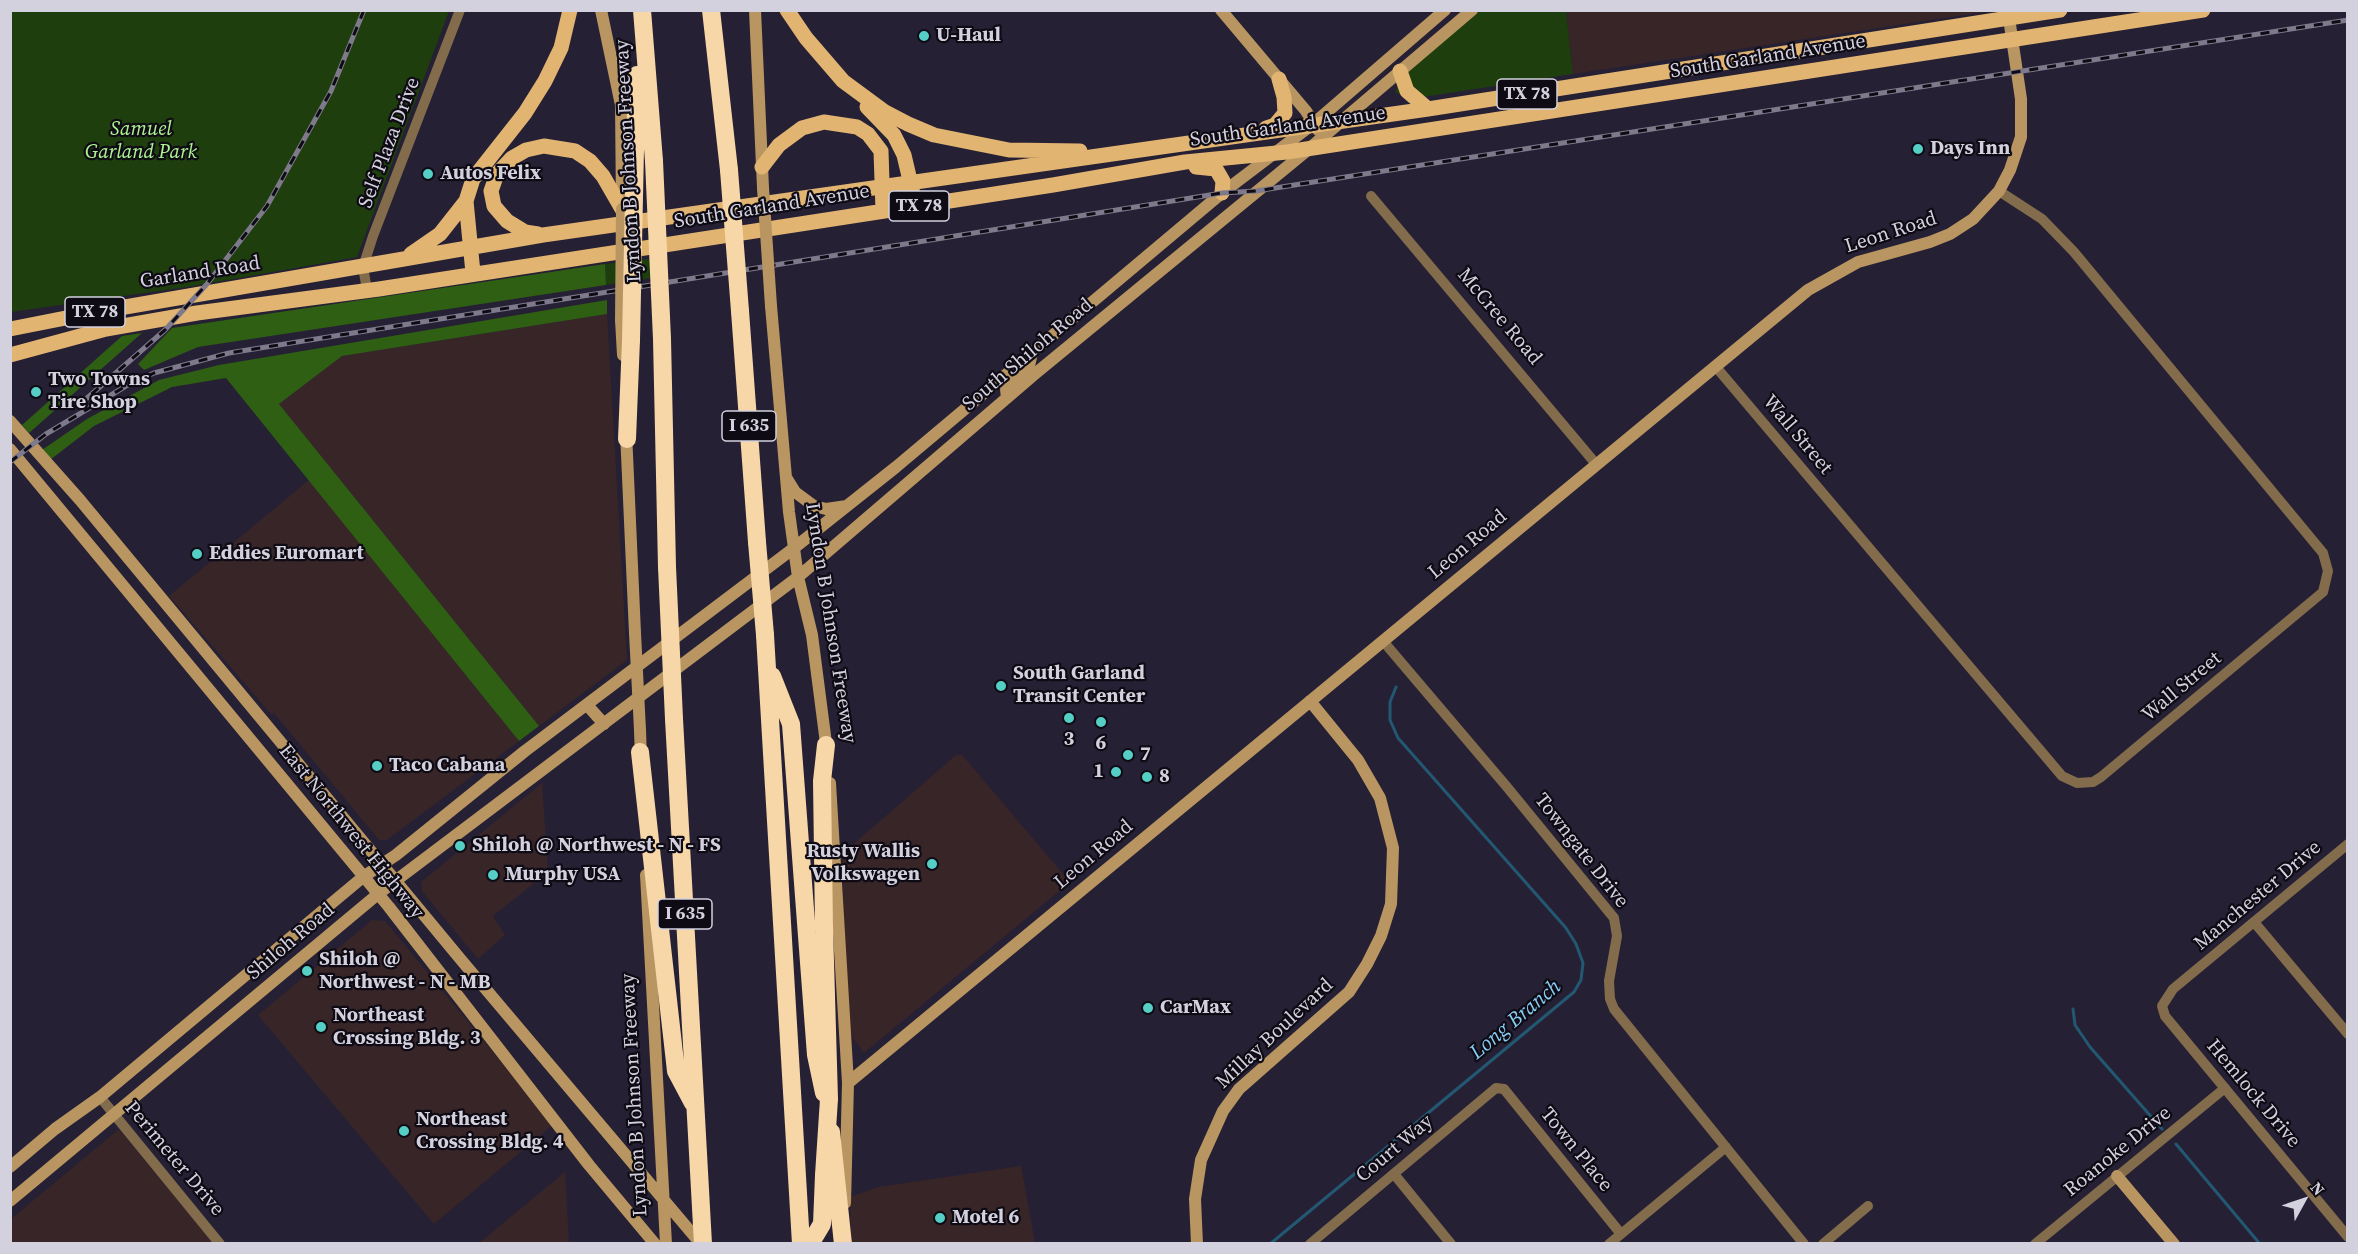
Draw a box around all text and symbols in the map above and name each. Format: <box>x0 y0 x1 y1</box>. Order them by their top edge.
place label: U-Haul <box>936 24 1001 48</box>
marker: U-Haul <box>917 29 931 43</box>
street label: South Garland Avenue <box>1669 30 1867 84</box>
street label: Lyndon B Johnson Freeway <box>611 39 647 283</box>
street label: Self Plaza Drive <box>354 74 426 212</box>
road number: TX 78 <box>1497 79 1557 109</box>
street label: South Garland Avenue <box>1189 101 1387 153</box>
park label: Samuel Garland Park <box>85 118 197 165</box>
place label: Days Inn <box>1930 137 2010 161</box>
marker: Days Inn <box>1911 142 1925 156</box>
place label: Autos Felix <box>440 162 541 186</box>
marker: Autos Felix <box>421 167 435 181</box>
street label: South Garland Avenue <box>673 180 871 234</box>
road number: TX 78 <box>889 191 949 221</box>
street label: Leon Road <box>1842 207 1940 259</box>
street label: Garland Road <box>138 252 262 294</box>
street label: McCree Road <box>1452 264 1546 370</box>
street label: South Shiloh Road <box>958 294 1098 416</box>
road number: TX 78 <box>65 297 125 327</box>
place label: Two Towns Tire Shop <box>48 368 150 415</box>
marker: Two Towns Tire Shop <box>29 385 43 399</box>
street label: Wall Street <box>1757 390 1837 480</box>
road number: I 635 <box>722 411 776 441</box>
street label: Lyndon B Johnson Freeway <box>799 501 861 745</box>
street label: Leon Road <box>1424 505 1512 585</box>
place label: Eddies Euromart <box>209 542 364 566</box>
marker: Eddies Euromart <box>190 547 204 561</box>
street label: Wall Street <box>2137 647 2227 727</box>
place label: South Garland Transit Center <box>1013 662 1145 709</box>
marker: South Garland Transit Center <box>994 679 1008 693</box>
marker: 3 <box>1062 711 1076 725</box>
marker: 6 <box>1094 715 1108 729</box>
place label: 3 <box>1064 728 1074 752</box>
place label: 6 <box>1096 732 1106 756</box>
street label: East Northwest Highway <box>273 740 429 924</box>
place label: 7 <box>1140 743 1151 767</box>
marker: 7 <box>1121 748 1135 762</box>
place label: Taco Cabana <box>389 754 505 778</box>
marker: Taco Cabana <box>370 759 384 773</box>
place label: 1 <box>1093 760 1104 784</box>
marker: 1 <box>1109 765 1123 779</box>
place label: 8 <box>1159 765 1170 789</box>
marker: 8 <box>1140 770 1154 784</box>
street label: Towngate Drive <box>1529 789 1633 913</box>
street label: Leon Road <box>1050 815 1138 895</box>
place label: Shiloh @ Northwest - N - FS <box>472 834 721 858</box>
street label: Manchester Drive <box>2190 836 2326 956</box>
marker: Shiloh @ Northwest - N - FS <box>453 839 467 853</box>
place label: Rusty Wallis Volkswagen <box>806 840 920 887</box>
marker: Rusty Wallis Volkswagen <box>925 857 939 871</box>
place label: Murphy USA <box>505 863 621 887</box>
marker: Murphy USA <box>486 868 500 882</box>
street label: Shiloh Road <box>242 898 340 986</box>
road number: I 635 <box>658 899 712 929</box>
place label: Shiloh @ Northwest - N - MB <box>319 948 490 995</box>
marker: Shiloh @ Northwest - N - MB <box>300 964 314 978</box>
street label: Lyndon B Johnson Freeway <box>617 973 653 1217</box>
street label: Millay Boulevard <box>1212 974 1338 1094</box>
water label: Long Branch <box>1465 975 1567 1065</box>
place label: CarMax <box>1160 996 1231 1020</box>
marker: CarMax <box>1141 1001 1155 1015</box>
place label: Northeast Crossing Bldg. 3 <box>333 1004 481 1051</box>
marker: Northeast Crossing Bldg. 3 <box>314 1020 328 1034</box>
street label: Hemlock Drive <box>2201 1035 2305 1153</box>
street label: Perimeter Drive <box>119 1097 229 1221</box>
street label: Roanoke Drive <box>2060 1102 2176 1202</box>
street label: Town Place <box>1535 1103 1617 1197</box>
place label: Northeast Crossing Bldg. 4 <box>416 1108 564 1155</box>
street label: Court Way <box>1352 1110 1438 1188</box>
marker: Northeast Crossing Bldg. 4 <box>397 1124 411 1138</box>
north arrow <box>2274 1170 2334 1230</box>
text: N <box>2306 1177 2330 1200</box>
place label: Motel 6 <box>952 1206 1019 1230</box>
marker: Motel 6 <box>933 1211 947 1225</box>

